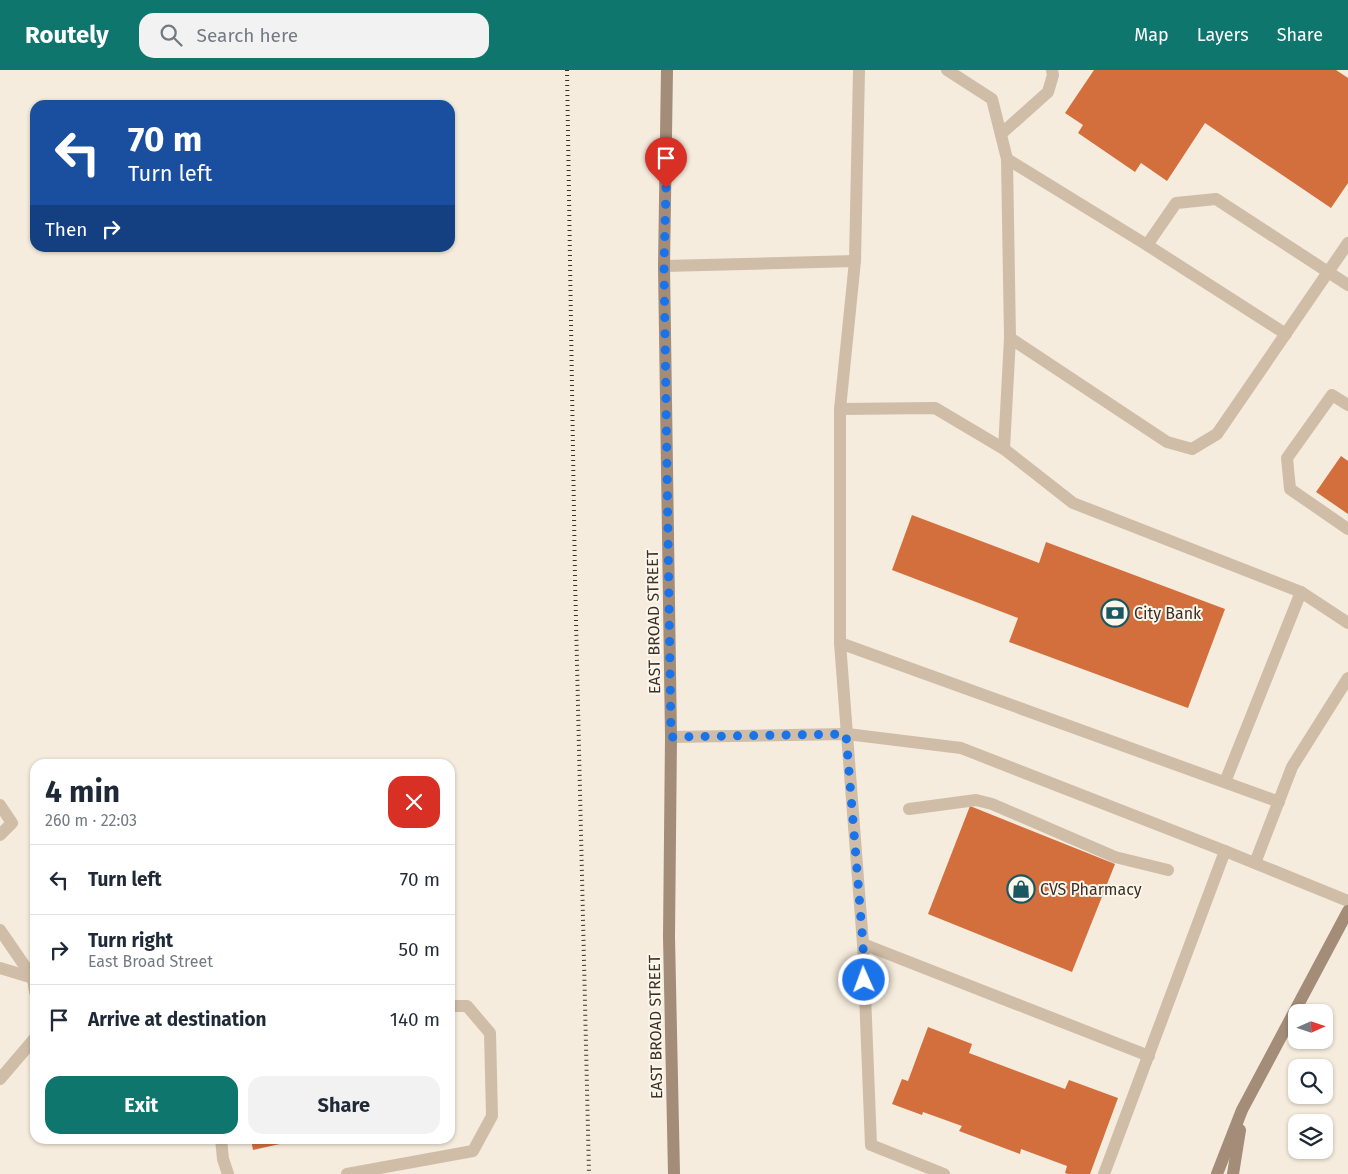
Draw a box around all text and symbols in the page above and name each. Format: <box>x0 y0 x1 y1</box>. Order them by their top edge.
search box <box>139 13 489 58</box>
text: Routely <box>25 21 109 49</box>
icon: search <box>157 21 185 49</box>
text: Search here <box>197 24 298 47</box>
text: Map <box>1134 24 1169 46</box>
text: Layers <box>1197 24 1249 46</box>
text: Share <box>1277 24 1323 46</box>
text: 70 m <box>128 118 202 160</box>
icon: left <box>45 120 110 185</box>
pin <box>645 137 687 188</box>
icon: arrive <box>652 144 680 172</box>
text: Turn left <box>128 160 212 187</box>
icon: right <box>97 215 125 243</box>
text: Then <box>45 218 87 241</box>
street label: EAST BROAD STREET <box>643 549 664 694</box>
bank icon: City Bank <box>1100 598 1130 628</box>
place label: City Bank <box>1134 604 1202 623</box>
text: 4 min <box>45 774 120 810</box>
button: close <box>388 776 440 828</box>
text: 260 m · 22:03 <box>45 811 137 830</box>
icon: left <box>45 866 73 894</box>
text: Turn left <box>88 868 162 891</box>
text: 70 m <box>400 868 440 891</box>
shop icon: CVS Pharmacy <box>1006 874 1036 904</box>
place label: CVS Pharmacy <box>1040 880 1142 899</box>
text: Turn right <box>88 929 173 952</box>
icon: right <box>45 936 73 964</box>
text: 50 m <box>399 938 440 961</box>
text: East Broad Street <box>88 952 213 971</box>
position arrow <box>837 953 889 1005</box>
street label: EAST BROAD STREET <box>645 954 666 1099</box>
north arrow <box>1288 1004 1332 1049</box>
map controls <box>1288 1004 1333 1159</box>
icon: arrive <box>45 1006 73 1034</box>
text: Arrive at destination <box>88 1008 267 1031</box>
text: 140 m <box>390 1008 440 1031</box>
button: search <box>1288 1059 1333 1104</box>
button: Exit <box>45 1076 238 1134</box>
button: Share <box>248 1076 440 1134</box>
button: layers <box>1288 1114 1333 1159</box>

